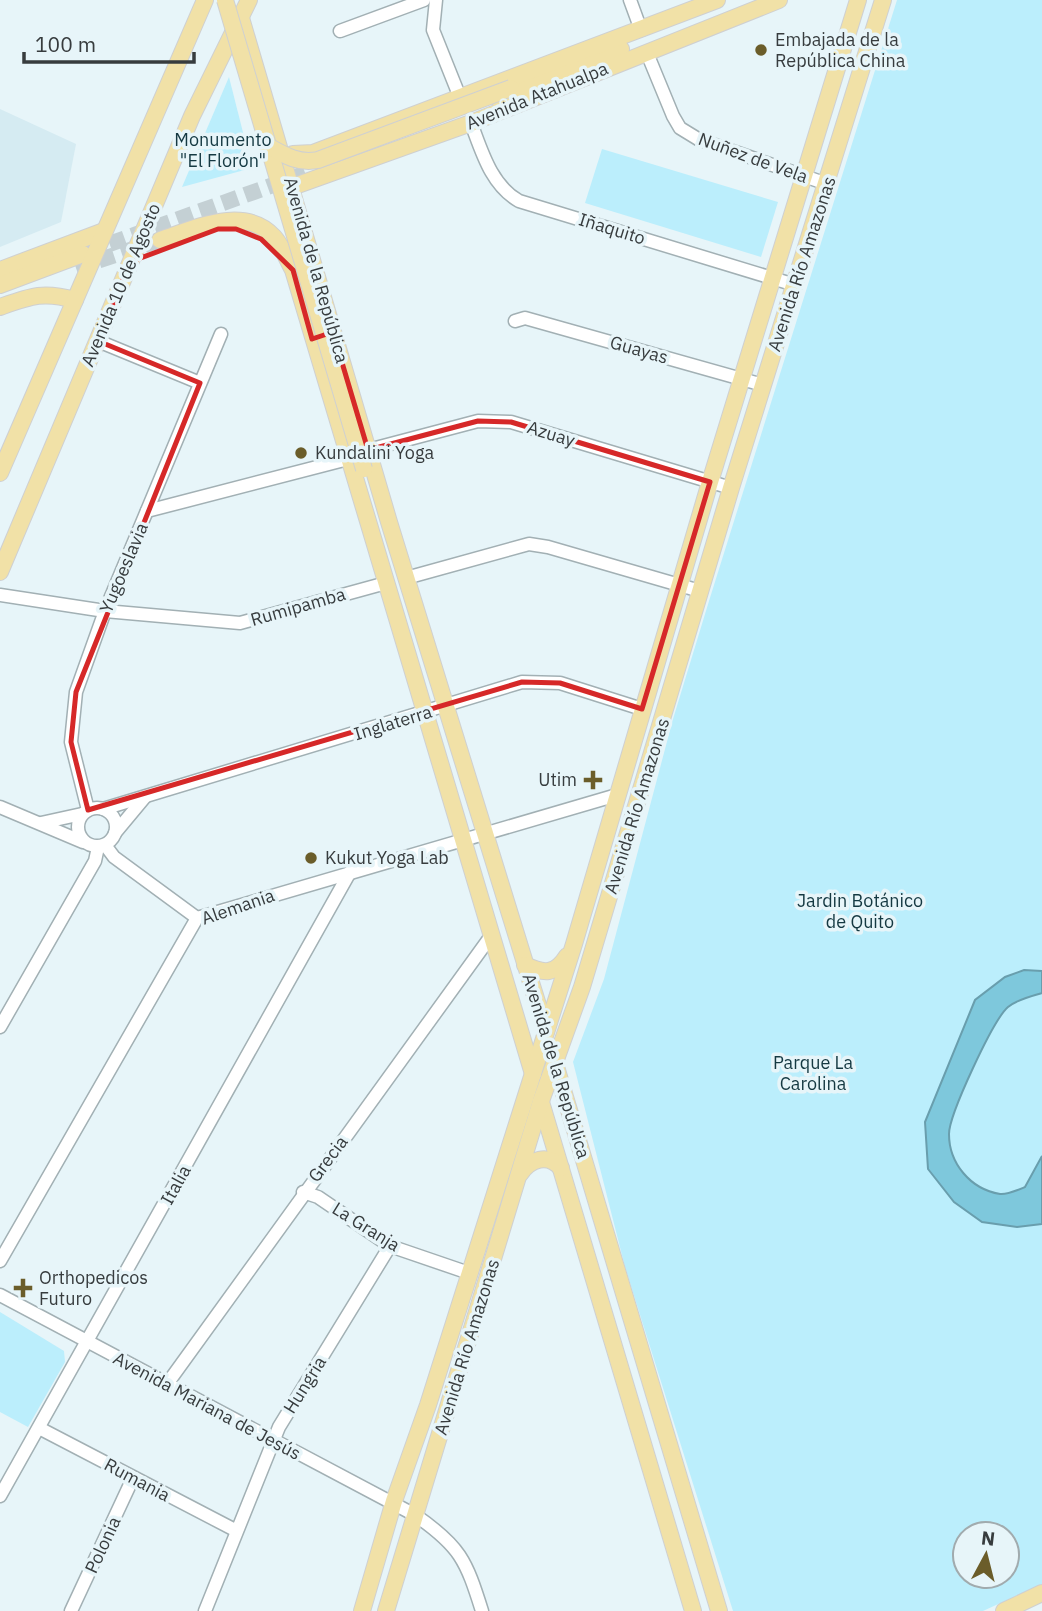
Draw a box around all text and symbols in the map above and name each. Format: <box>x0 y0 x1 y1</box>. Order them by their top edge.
scale bar <box>24 21 194 65</box>
place label: Embajada de la República China <box>775 28 906 72</box>
text: 100 m <box>35 30 96 58</box>
marker: Embajada de la República China <box>753 42 769 58</box>
street label: Avenida Atahualpa <box>462 56 612 135</box>
street label: Nuñez de Vela <box>695 127 811 188</box>
park label: Monumento "El Florón" <box>174 128 272 172</box>
street label: Avenida Río Amazonas <box>762 173 841 354</box>
street label: Avenida de la República <box>279 174 354 366</box>
street label: Avenida 10 de Agosto <box>76 200 165 370</box>
street label: Iñaquito <box>576 208 648 250</box>
street label: Guayas <box>607 330 671 369</box>
street label: Azuay <box>524 415 578 452</box>
place label: Kundalini Yoga <box>315 441 434 464</box>
marker: Kundalini Yoga <box>293 445 309 461</box>
street label: Yugoeslavia <box>94 519 153 616</box>
street label: Rumipamba <box>248 582 348 631</box>
street label: Inglaterra <box>351 700 435 745</box>
street label: Avenida Río Amazonas <box>599 715 674 897</box>
place label: Utim <box>538 768 577 791</box>
marker: Utim <box>583 770 603 790</box>
place label: Kukut Yoga Lab <box>325 846 449 869</box>
marker: Kukut Yoga Lab <box>303 850 319 866</box>
street label: Alemania <box>198 883 278 930</box>
park label: Jardin Botánico de Quito <box>797 889 923 933</box>
street label: Avenida de la República <box>517 970 596 1162</box>
park label: Parque La Carolina <box>773 1051 854 1095</box>
street label: Grecia <box>303 1131 353 1186</box>
street label: Italia <box>155 1160 196 1209</box>
street label: La Granja <box>328 1197 405 1257</box>
street label: Avenida Río Amazonas <box>429 1256 504 1438</box>
place label: Orthopedicos Futuro <box>39 1266 148 1310</box>
marker: Orthopedicos Futuro <box>13 1278 33 1298</box>
street label: Avenida Mariana de Jesús <box>109 1346 305 1465</box>
street label: Hungria <box>278 1351 331 1418</box>
street label: Rumania <box>100 1453 174 1507</box>
street label: Polonia <box>79 1512 126 1577</box>
north arrow <box>951 1520 1021 1590</box>
text: N <box>980 1525 996 1551</box>

